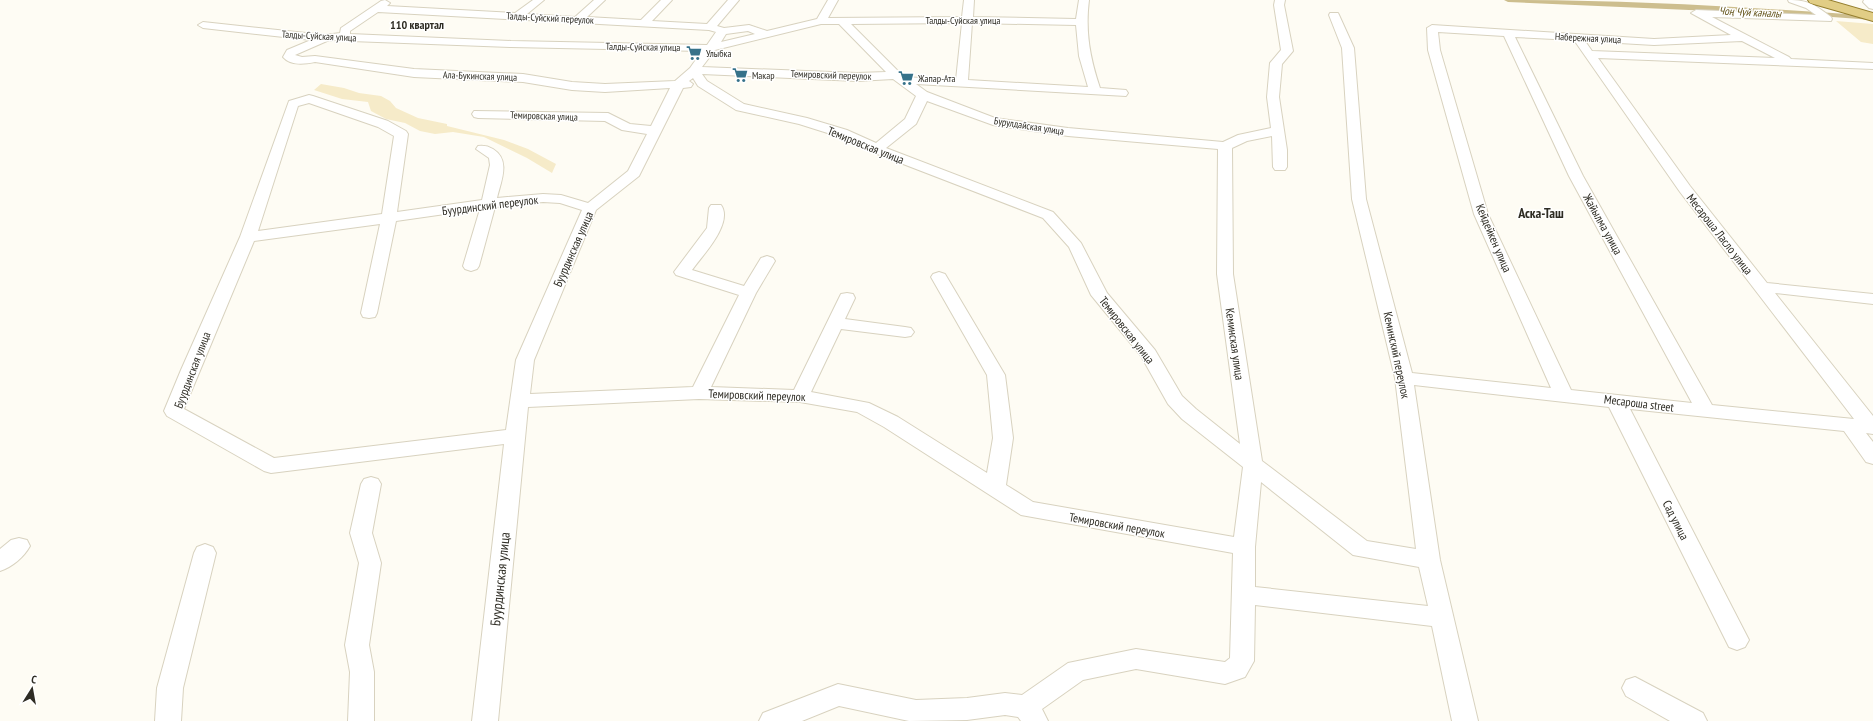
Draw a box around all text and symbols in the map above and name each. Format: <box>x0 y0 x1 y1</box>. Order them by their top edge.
water label: Чоң Чүй каналы <box>1718 3 1783 21</box>
street label: Талды-Суйский переулок <box>506 9 594 27</box>
street label: Талды-Суйская улица <box>926 14 1000 27</box>
district label: 110 квартал <box>390 17 444 32</box>
street label: Талды-Суйская улица <box>281 28 357 44</box>
street label: Набережная улица <box>1555 30 1621 46</box>
street label: Талды-Суйская улица <box>605 40 681 54</box>
supermarket icon: Улыбка <box>685 44 703 62</box>
place label: Улыбка <box>706 47 731 60</box>
supermarket icon: Макар <box>731 66 749 84</box>
street label: Темировский переулок <box>790 67 872 83</box>
street label: Ала-Букинская улица <box>443 68 517 84</box>
place label: Макар <box>752 69 775 82</box>
supermarket icon: Жапар-Ата <box>897 69 915 87</box>
place label: Жапар-Ата <box>917 72 956 85</box>
street label: Темировская улица <box>510 108 578 124</box>
street label: Бурулдайская улица <box>993 114 1065 138</box>
street label: Темировская улица <box>825 123 907 167</box>
street label: Жайылма улица <box>1580 190 1626 257</box>
street label: Месароша Ласло улица <box>1684 191 1756 278</box>
street label: Буурдинский переулок <box>441 192 539 218</box>
street label: Кейдейкен улица <box>1473 202 1515 275</box>
district label: Аска-Таш <box>1517 204 1564 222</box>
street label: Буурдинская улица <box>550 209 596 289</box>
street label: Темировская улица <box>1096 293 1158 367</box>
street label: Кеминская улица <box>1223 307 1247 381</box>
street label: Кеминский переулок <box>1380 310 1414 400</box>
street label: Буурдинская улица <box>171 329 214 410</box>
street label: Темировский переулок <box>708 386 806 404</box>
street label: Месароша street <box>1603 391 1675 415</box>
street label: Сад улица <box>1660 498 1692 543</box>
street label: Темировский переулок <box>1068 509 1166 541</box>
street label: Буурдинская улица <box>486 531 514 627</box>
north arrow <box>12 669 52 709</box>
text: С <box>30 672 38 687</box>

